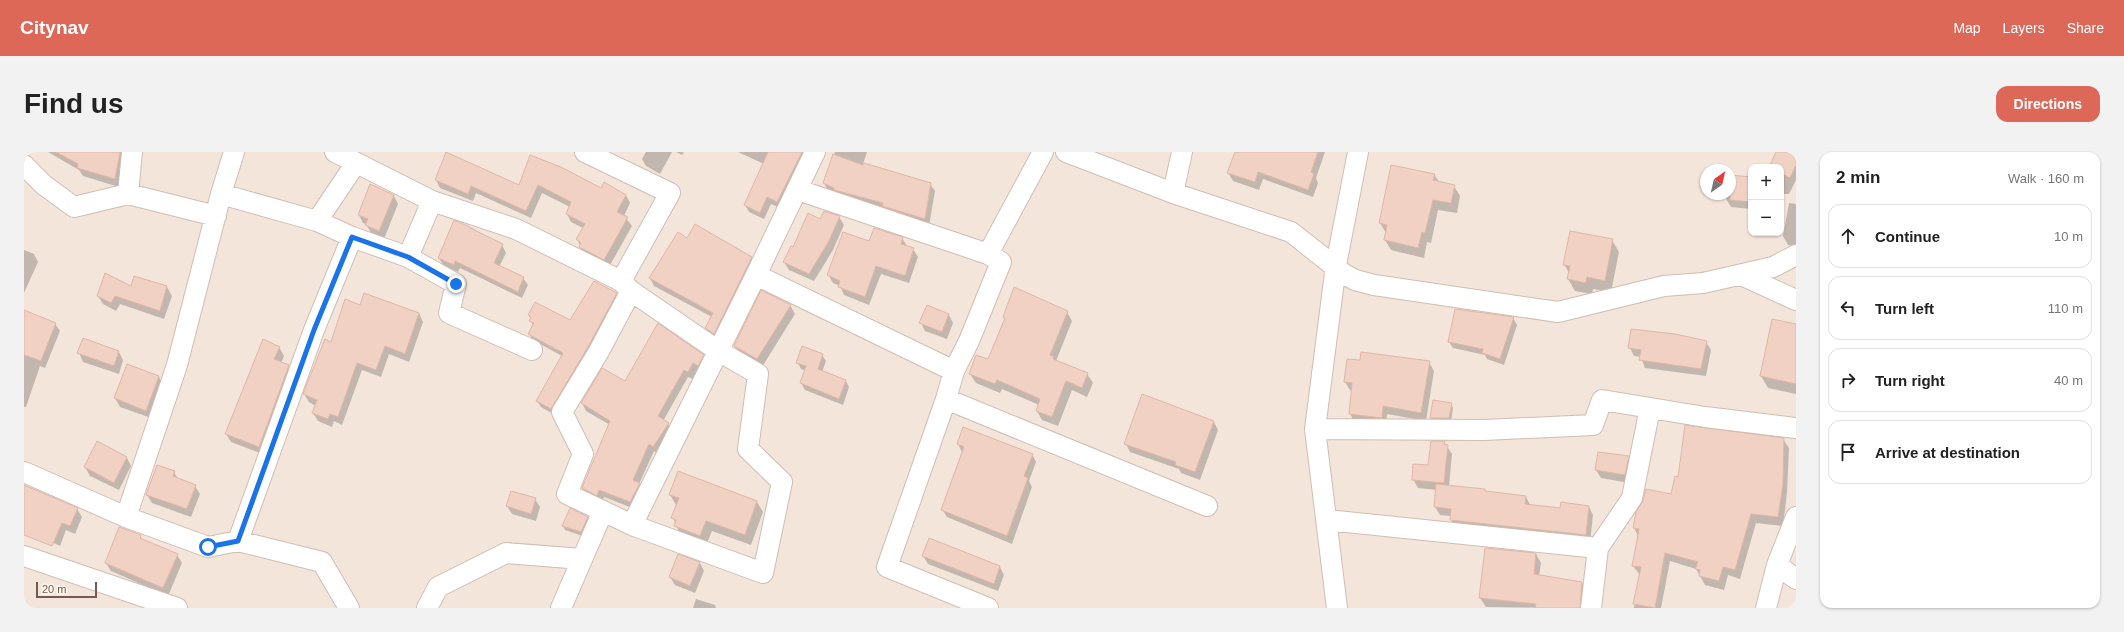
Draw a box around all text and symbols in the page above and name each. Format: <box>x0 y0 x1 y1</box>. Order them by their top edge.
text: Citynav <box>20 17 89 38</box>
text: Map <box>1953 20 1981 36</box>
text: Layers <box>2003 20 2045 36</box>
text: Share <box>2067 20 2104 36</box>
button: Directions <box>1996 86 2100 122</box>
text: Find us <box>24 88 124 119</box>
north arrow <box>1700 164 1736 200</box>
map controls <box>1748 164 1784 236</box>
button: + <box>1748 164 1784 200</box>
text: 2 min <box>1836 168 1880 187</box>
text: Walk · 160 m <box>2008 171 2084 186</box>
button: − <box>1748 200 1784 236</box>
icon: ahead <box>1837 225 1859 247</box>
text: Continue <box>1875 228 1940 245</box>
text: 10 m <box>2054 229 2083 244</box>
route end <box>447 275 465 293</box>
icon: left <box>1837 297 1859 319</box>
text: Turn left <box>1875 300 1934 317</box>
text: 110 m <box>2048 301 2083 316</box>
icon: right <box>1837 369 1859 391</box>
text: Turn right <box>1875 372 1945 389</box>
text: 40 m <box>2054 373 2083 388</box>
icon: arrive <box>1837 441 1859 463</box>
text: Arrive at destination <box>1875 444 2020 461</box>
route start <box>199 538 217 556</box>
scale bar <box>36 580 97 599</box>
text: 20 m <box>42 583 66 595</box>

